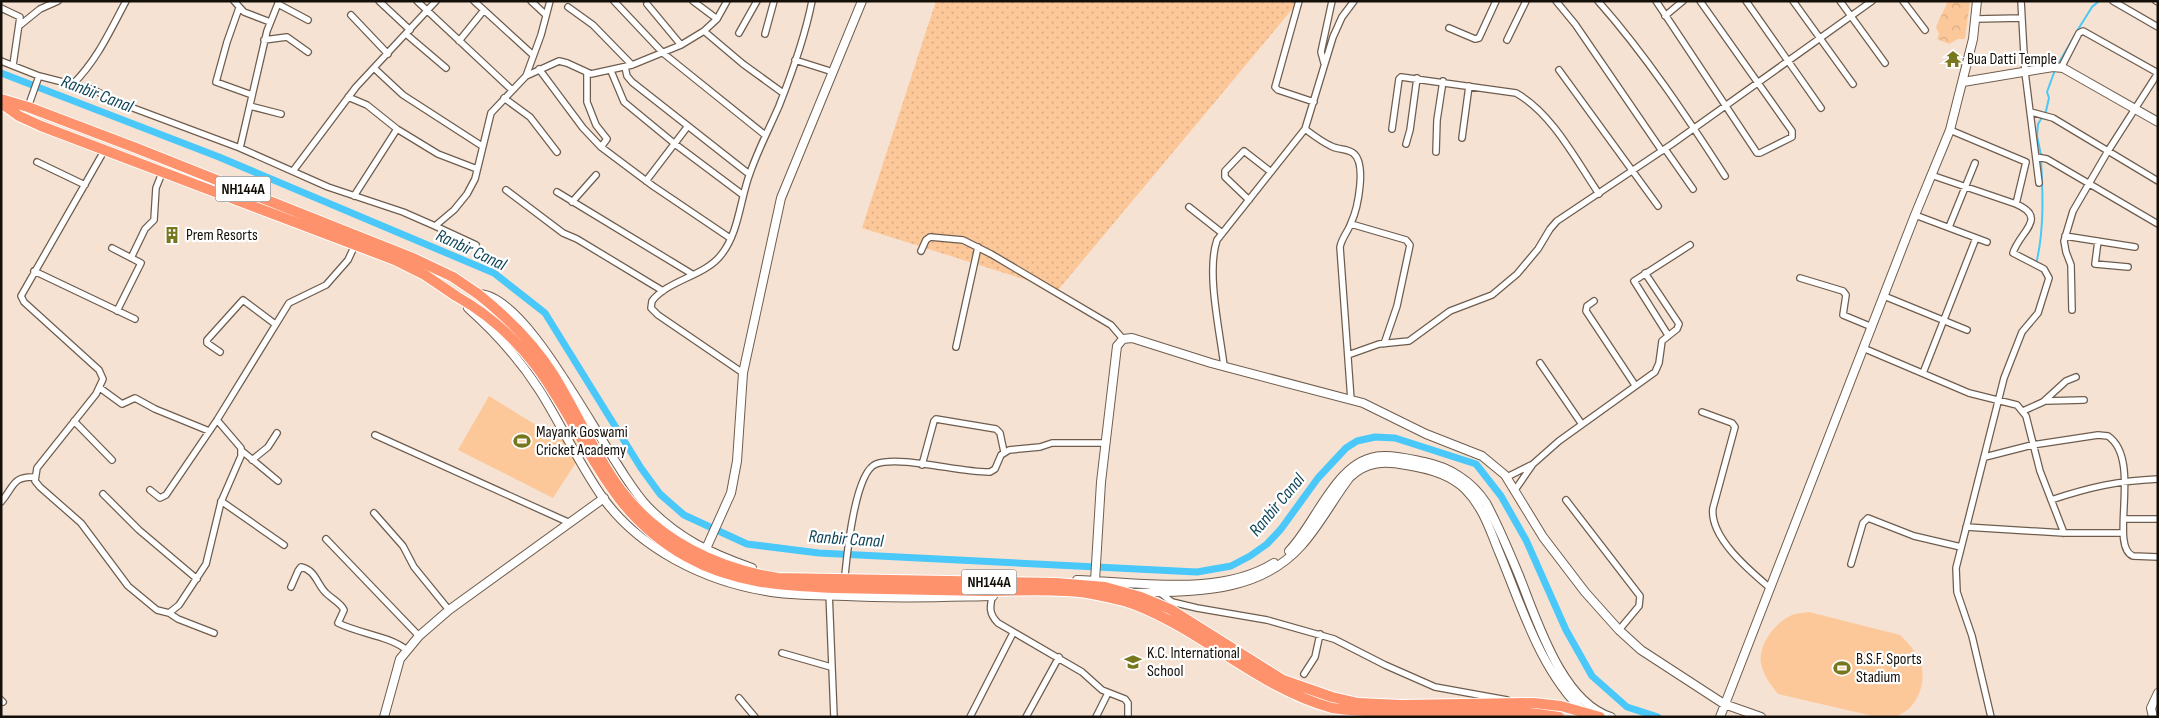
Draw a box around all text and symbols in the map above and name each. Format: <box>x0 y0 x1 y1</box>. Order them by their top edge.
temple icon: Bua Datti Temple <box>1943 49 1963 69</box>
place label: Bua Datti Temple <box>1967 50 2057 69</box>
water label: Ranbir Canal <box>58 71 136 118</box>
road number: NH144A <box>216 176 270 202</box>
building icon: Prem Resorts <box>162 225 182 245</box>
water label: Ranbir Canal <box>433 225 510 276</box>
place label: Prem Resorts <box>186 226 258 245</box>
place label: Mayank Goswami Cricket Academy <box>536 423 628 460</box>
sports icon: Mayank Goswami Cricket Academy <box>512 431 532 451</box>
water label: Ranbir Canal <box>1245 469 1310 540</box>
water label: Ranbir Canal <box>808 526 885 552</box>
road number: NH144A <box>962 570 1016 594</box>
place label: K.C. International School <box>1147 644 1240 681</box>
place label: B.S.F. Sports Stadium <box>1856 650 1922 687</box>
school or university icon: K.C. International School <box>1123 652 1143 672</box>
sports icon: B.S.F. Sports Stadium <box>1832 658 1852 678</box>

